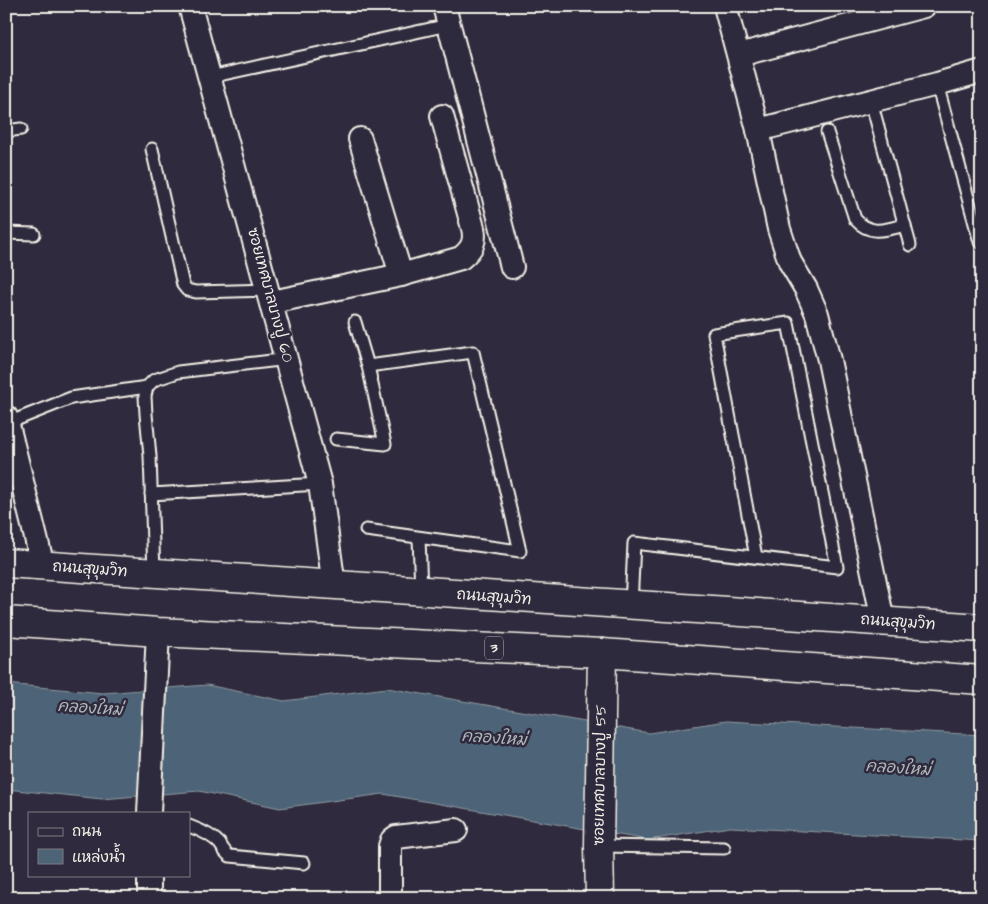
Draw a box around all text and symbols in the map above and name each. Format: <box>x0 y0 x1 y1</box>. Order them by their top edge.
street label: ซอยเทศบาลบางปู 60 <box>242 225 298 365</box>
street label: ถนนสุขุมวิท <box>52 556 128 582</box>
street label: ถนนสุขุมวิท <box>456 584 532 610</box>
street label: ถนนสุขุมวิท <box>860 609 936 635</box>
road number: 3 <box>485 636 503 660</box>
water label: คลองใหม่ <box>57 695 126 721</box>
street label: ซอยเทศบาลบางปู 55 <box>588 704 612 846</box>
water label: คลองใหม่ <box>461 725 530 751</box>
water label: คลองใหม่ <box>865 755 934 781</box>
legend <box>28 812 190 876</box>
text: ถนน <box>72 821 101 842</box>
text: แหล่งน้ำ <box>72 843 126 868</box>

